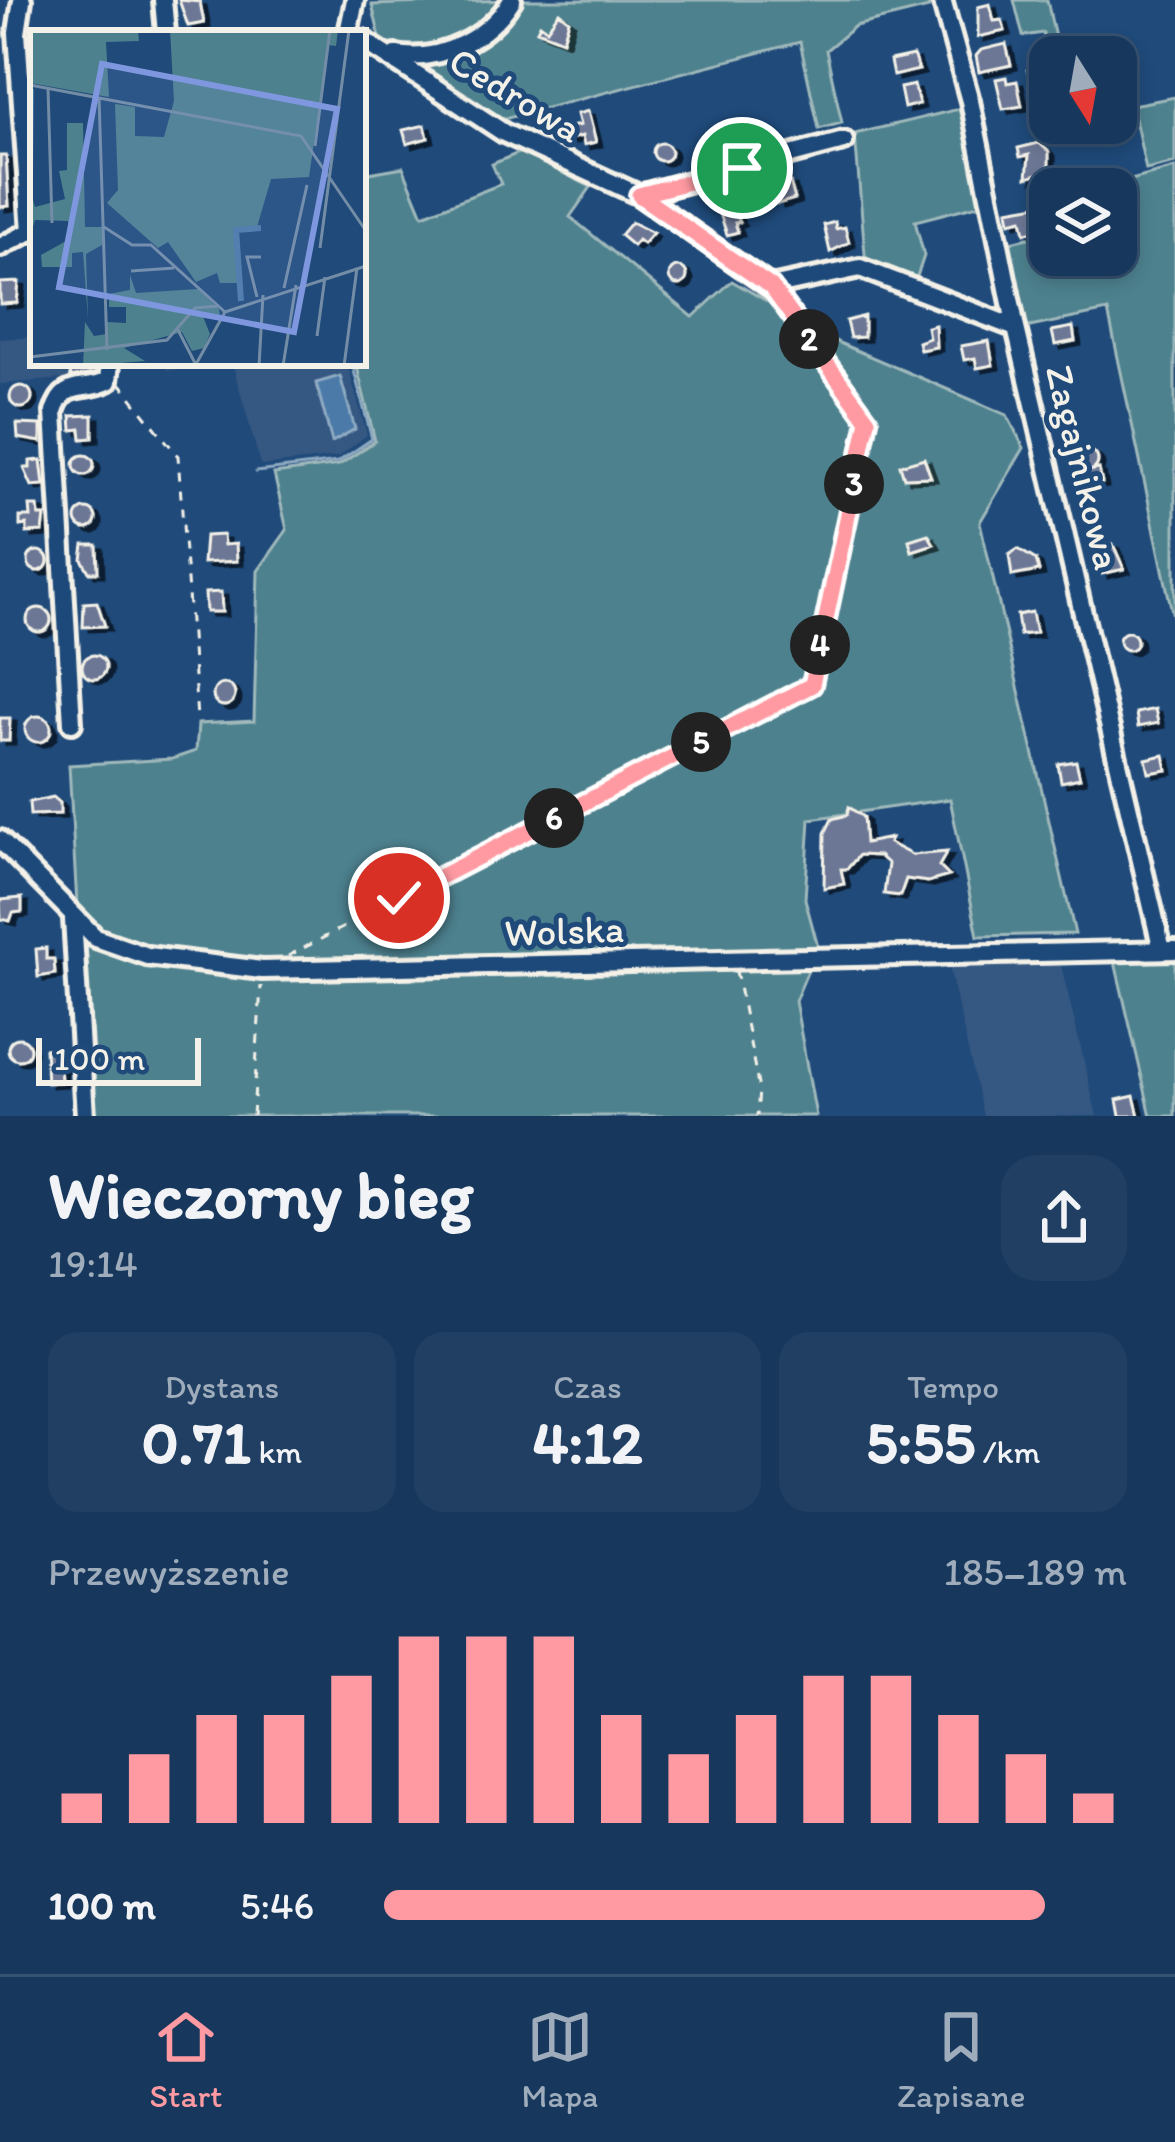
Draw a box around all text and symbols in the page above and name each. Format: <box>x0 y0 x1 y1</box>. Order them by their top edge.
inset map <box>30 30 366 366</box>
north arrow <box>1029 36 1137 144</box>
map controls <box>1029 36 1137 276</box>
street label: Cedrowa <box>441 37 591 152</box>
pin <box>691 117 793 219</box>
icon: arrive <box>709 135 775 201</box>
button: layers <box>1029 168 1137 276</box>
pin: 2 <box>779 309 839 369</box>
text: 2 <box>800 319 818 358</box>
street label: Zagajnikowa <box>1035 360 1132 574</box>
pin: 3 <box>824 454 884 514</box>
text: 3 <box>845 464 863 503</box>
pin: 4 <box>790 615 850 675</box>
text: 4 <box>810 625 830 664</box>
pin: 5 <box>671 712 731 772</box>
text: 5 <box>692 722 710 761</box>
pin: 6 <box>524 788 584 848</box>
text: 6 <box>545 798 563 837</box>
pin <box>348 847 450 949</box>
icon: check <box>366 865 432 931</box>
street label: Wolska <box>503 905 625 956</box>
scale bar <box>36 1032 201 1085</box>
text: 100 m <box>54 1039 145 1078</box>
text: Wieczorny bieg <box>48 1155 473 1235</box>
button: share <box>1001 1155 1127 1281</box>
text: 19:14 <box>48 1240 138 1287</box>
text: Dystans <box>164 1367 279 1406</box>
text: Czas <box>553 1367 622 1406</box>
text: Tempo <box>907 1367 999 1406</box>
text: 0.71 <box>142 1406 251 1478</box>
text: 4:12 <box>532 1406 643 1478</box>
text: 5:55 <box>866 1406 975 1478</box>
text: km <box>251 1432 302 1471</box>
text: /km <box>975 1432 1040 1471</box>
text: Przewyższenie <box>48 1548 290 1595</box>
text: 185–189 m <box>944 1548 1127 1595</box>
text: 100 m <box>48 1882 156 1929</box>
text: 5:46 <box>240 1882 314 1929</box>
tab: Start <box>150 2004 223 2115</box>
tab: Mapa <box>522 2004 598 2115</box>
tab: Zapisane <box>897 2004 1025 2115</box>

